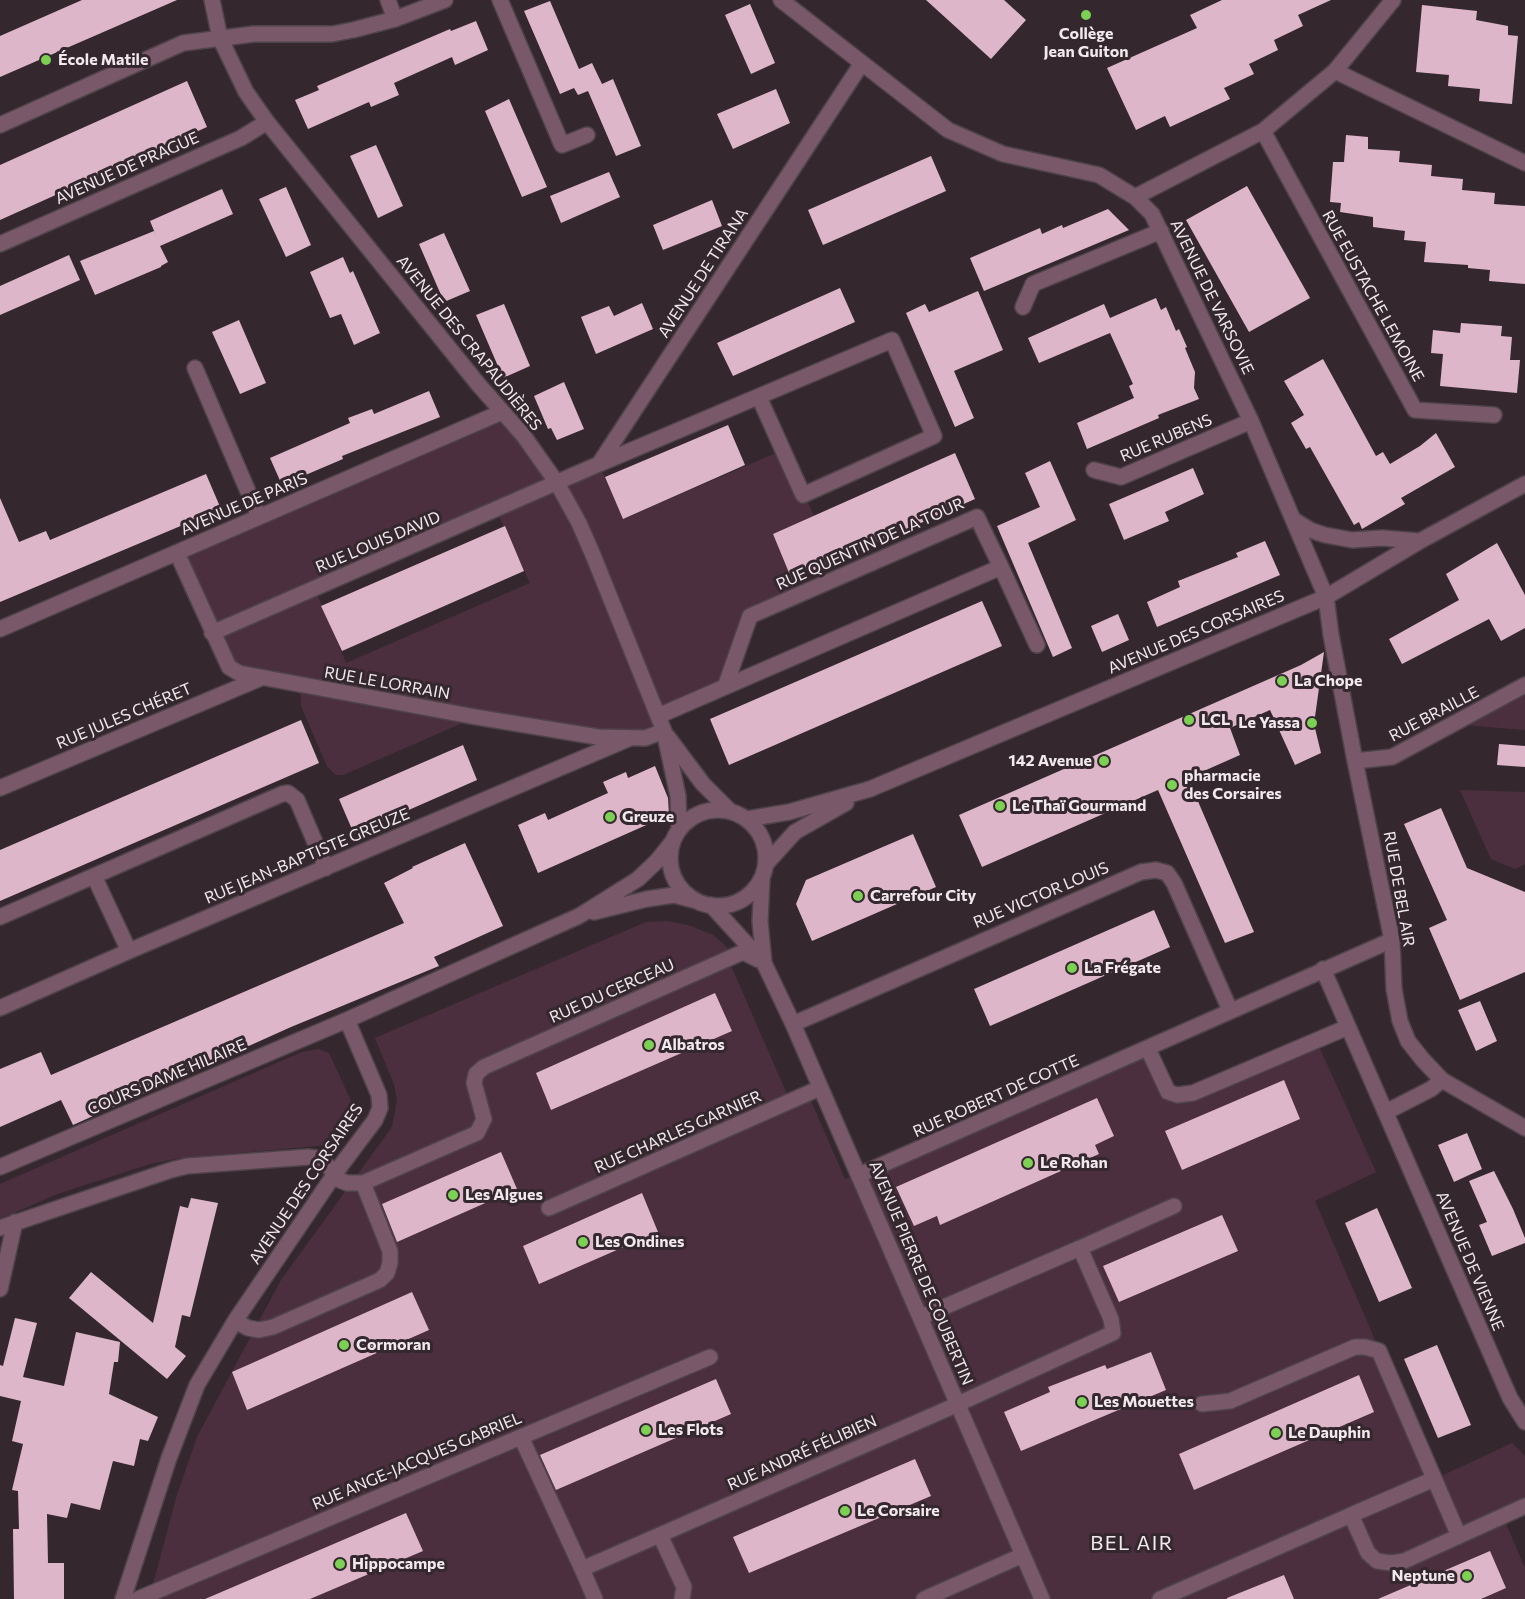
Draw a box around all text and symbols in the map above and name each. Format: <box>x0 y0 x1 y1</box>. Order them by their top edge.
marker: Collège Jean Guiton <box>1079 8 1093 22</box>
place label: Collège Jean Guiton <box>1043 24 1129 62</box>
place label: École Matile <box>58 50 148 70</box>
marker: École Matile <box>39 53 53 67</box>
street label: AVENUE DE PRAGUE <box>52 128 202 208</box>
street label: AVENUE DE TIRANA <box>654 205 752 341</box>
street label: RUE EUSTACHE LEMOINE <box>1318 207 1428 385</box>
street label: AVENUE DE VARSOVIE <box>1166 217 1258 377</box>
street label: AVENUE DES CRAPAUDIÈRES <box>392 252 546 434</box>
street label: RUE RUBENS <box>1117 410 1215 466</box>
street label: AVENUE DE PARIS <box>178 469 310 539</box>
street label: RUE QUENTIN DE LA TOUR <box>773 494 967 594</box>
street label: RUE LOUIS DAVID <box>313 507 443 577</box>
street label: AVENUE DES CORSAIRES <box>1105 586 1287 678</box>
street label: RUE LE LORRAIN <box>323 662 451 704</box>
place label: La Chope <box>1294 671 1362 691</box>
marker: La Chope <box>1275 674 1289 688</box>
street label: RUE JULES CHÉRET <box>54 679 194 753</box>
street label: RUE BRAILLE <box>1386 682 1482 746</box>
place label: LCL <box>1201 710 1230 730</box>
marker: LCL <box>1182 713 1196 727</box>
place label: Le Yassa <box>1238 713 1300 733</box>
marker: Le Yassa <box>1305 716 1319 730</box>
place label: 142 Avenue <box>1009 751 1092 771</box>
marker: 142 Avenue <box>1097 754 1111 768</box>
place label: pharmacie des Corsaires <box>1184 766 1282 804</box>
marker: pharmacie des Corsaires <box>1165 778 1179 792</box>
place label: Le Thaï Gourmand <box>1012 796 1146 816</box>
marker: Le Thaï Gourmand <box>993 799 1007 813</box>
street label: RUE JEAN-BAPTISTE GREUZE <box>202 804 412 908</box>
place label: Greuze <box>622 807 674 827</box>
marker: Greuze <box>603 810 617 824</box>
street label: RUE DE BEL AIR <box>1379 830 1419 948</box>
street label: RUE VICTOR LOUIS <box>970 858 1112 932</box>
place label: Carrefour City <box>870 886 976 906</box>
marker: Carrefour City <box>851 889 865 903</box>
street label: RUE DU CERCEAU <box>547 955 677 1027</box>
place label: La Frégate <box>1084 958 1161 978</box>
marker: La Frégate <box>1065 961 1079 975</box>
street label: COURS DAME HILAIRE <box>85 1035 249 1119</box>
place label: Albatros <box>661 1035 725 1055</box>
marker: Albatros <box>642 1038 656 1052</box>
street label: RUE ROBERT DE COTTE <box>910 1051 1082 1141</box>
street label: RUE CHARLES GARNIER <box>592 1086 764 1178</box>
street label: AVENUE DES CORSAIRES <box>245 1100 367 1268</box>
place label: Le Rohan <box>1040 1153 1108 1173</box>
marker: Le Rohan <box>1021 1156 1035 1170</box>
street label: AVENUE PIERRE DE COUBERTIN <box>865 1158 977 1388</box>
place label: Les Algues <box>465 1185 543 1205</box>
marker: Les Algues <box>446 1188 460 1202</box>
street label: AVENUE DE VIENNE <box>1432 1188 1508 1334</box>
place label: Les Ondines <box>595 1232 684 1252</box>
marker: Les Ondines <box>576 1235 590 1249</box>
place label: Cormoran <box>356 1335 431 1355</box>
marker: Cormoran <box>337 1338 351 1352</box>
place label: Les Mouettes <box>1094 1392 1194 1412</box>
marker: Les Mouettes <box>1075 1395 1089 1409</box>
street label: RUE ANGE-JACQUES GABRIEL <box>309 1408 525 1514</box>
street label: RUE ANDRÉ FÉLIBIEN <box>724 1411 880 1495</box>
place label: Les Flots <box>658 1420 724 1440</box>
marker: Les Flots <box>639 1423 653 1437</box>
place label: Le Dauphin <box>1288 1423 1371 1443</box>
marker: Le Dauphin <box>1269 1426 1283 1440</box>
place label: Le Corsaire <box>857 1501 940 1521</box>
marker: Le Corsaire <box>838 1504 852 1518</box>
district label: BEL AIR <box>1090 1531 1174 1555</box>
place label: Hippocampe <box>352 1554 445 1574</box>
marker: Hippocampe <box>333 1557 347 1571</box>
place label: Neptune <box>1392 1566 1455 1586</box>
marker: Neptune <box>1460 1569 1474 1583</box>

